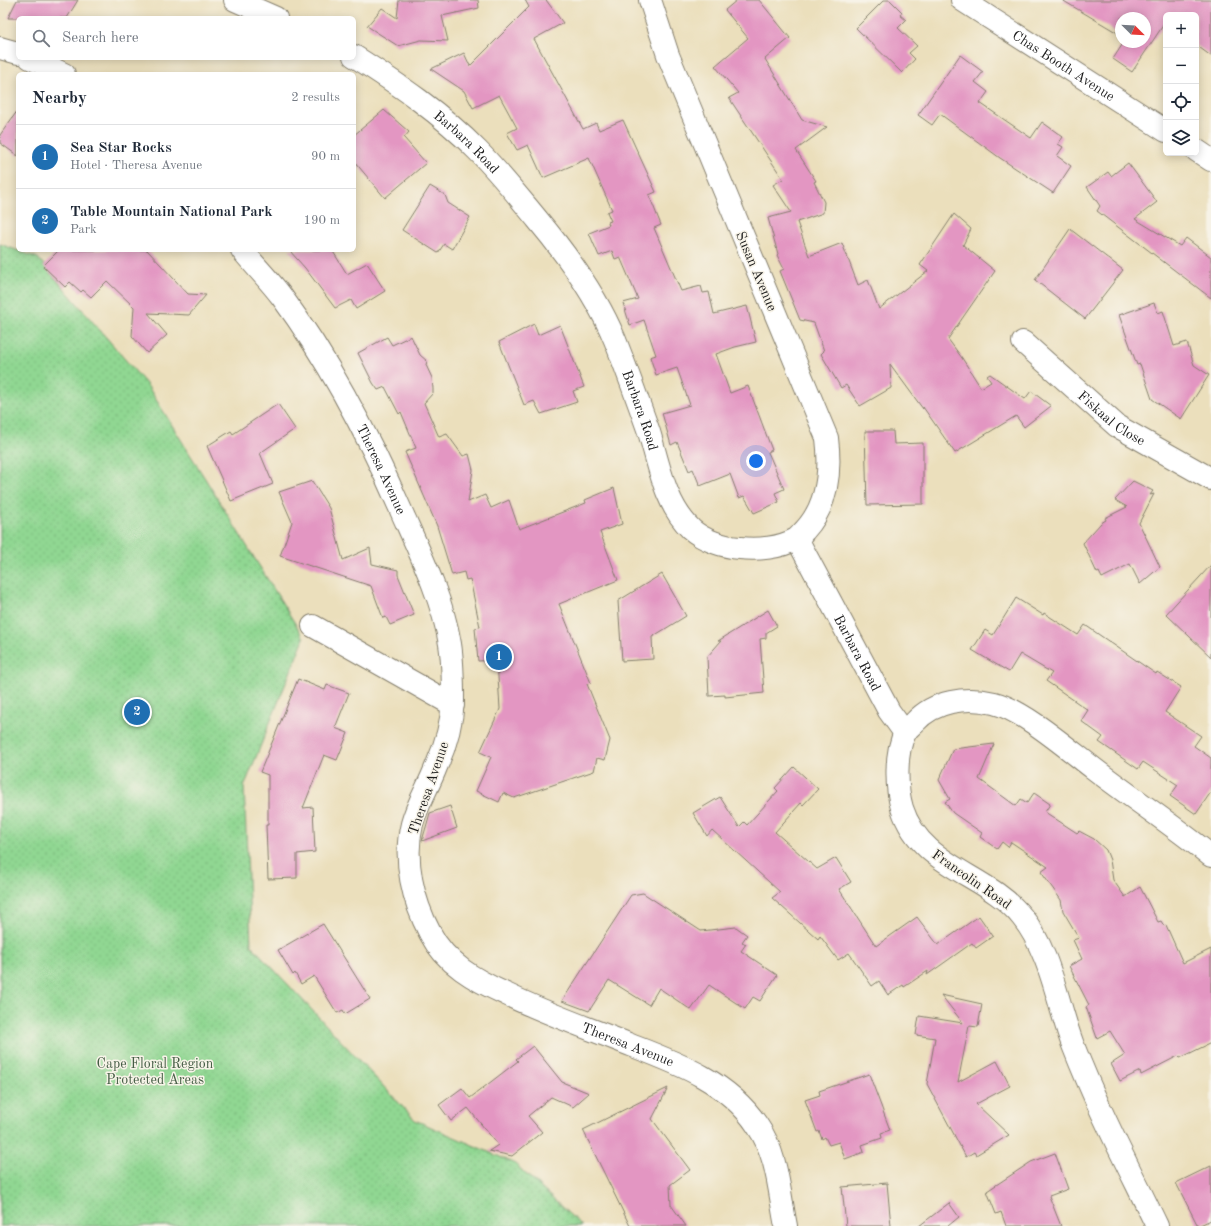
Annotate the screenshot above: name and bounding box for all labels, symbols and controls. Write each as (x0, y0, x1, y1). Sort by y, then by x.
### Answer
north arrow (1115, 12, 1151, 48)
map controls (1163, 12, 1199, 156)
button: + (1163, 12, 1199, 48)
search box (16, 16, 356, 60)
icon: search (30, 27, 52, 49)
street label: Chas Booth Avenue (1010, 28, 1117, 104)
text: Search here (62, 31, 139, 46)
button: − (1163, 48, 1199, 84)
button: locate (1163, 84, 1199, 120)
text: Nearby (32, 90, 87, 107)
text: 2 results (291, 91, 340, 104)
street label: Barbara Road (431, 108, 501, 176)
button: layers (1163, 120, 1199, 156)
text: Sea Star Rocks (70, 141, 172, 156)
text: 1 (41, 150, 49, 163)
text: 90 m (311, 150, 340, 163)
text: Hotel · Theresa Avenue (70, 159, 202, 172)
text: Table Mountain National Park (70, 205, 273, 220)
text: 2 (41, 214, 49, 227)
text: 190 m (303, 214, 340, 227)
text: Park (70, 223, 97, 236)
street label: Susan Avenue (733, 229, 779, 313)
street label: Barbara Road (619, 368, 660, 452)
street label: Fiskaal Close (1075, 389, 1147, 448)
street label: Theresa Avenue (353, 422, 408, 517)
your location (746, 451, 766, 471)
street label: Barbara Road (831, 613, 883, 694)
pin: 1 (486, 642, 512, 672)
pin: 2 (124, 697, 150, 727)
street label: Theresa Avenue (406, 740, 451, 837)
street label: Francolin Road (929, 847, 1014, 912)
street label: Theresa Avenue (580, 1021, 676, 1070)
park label: Cape Floral Region Protected Areas (97, 1057, 214, 1087)

